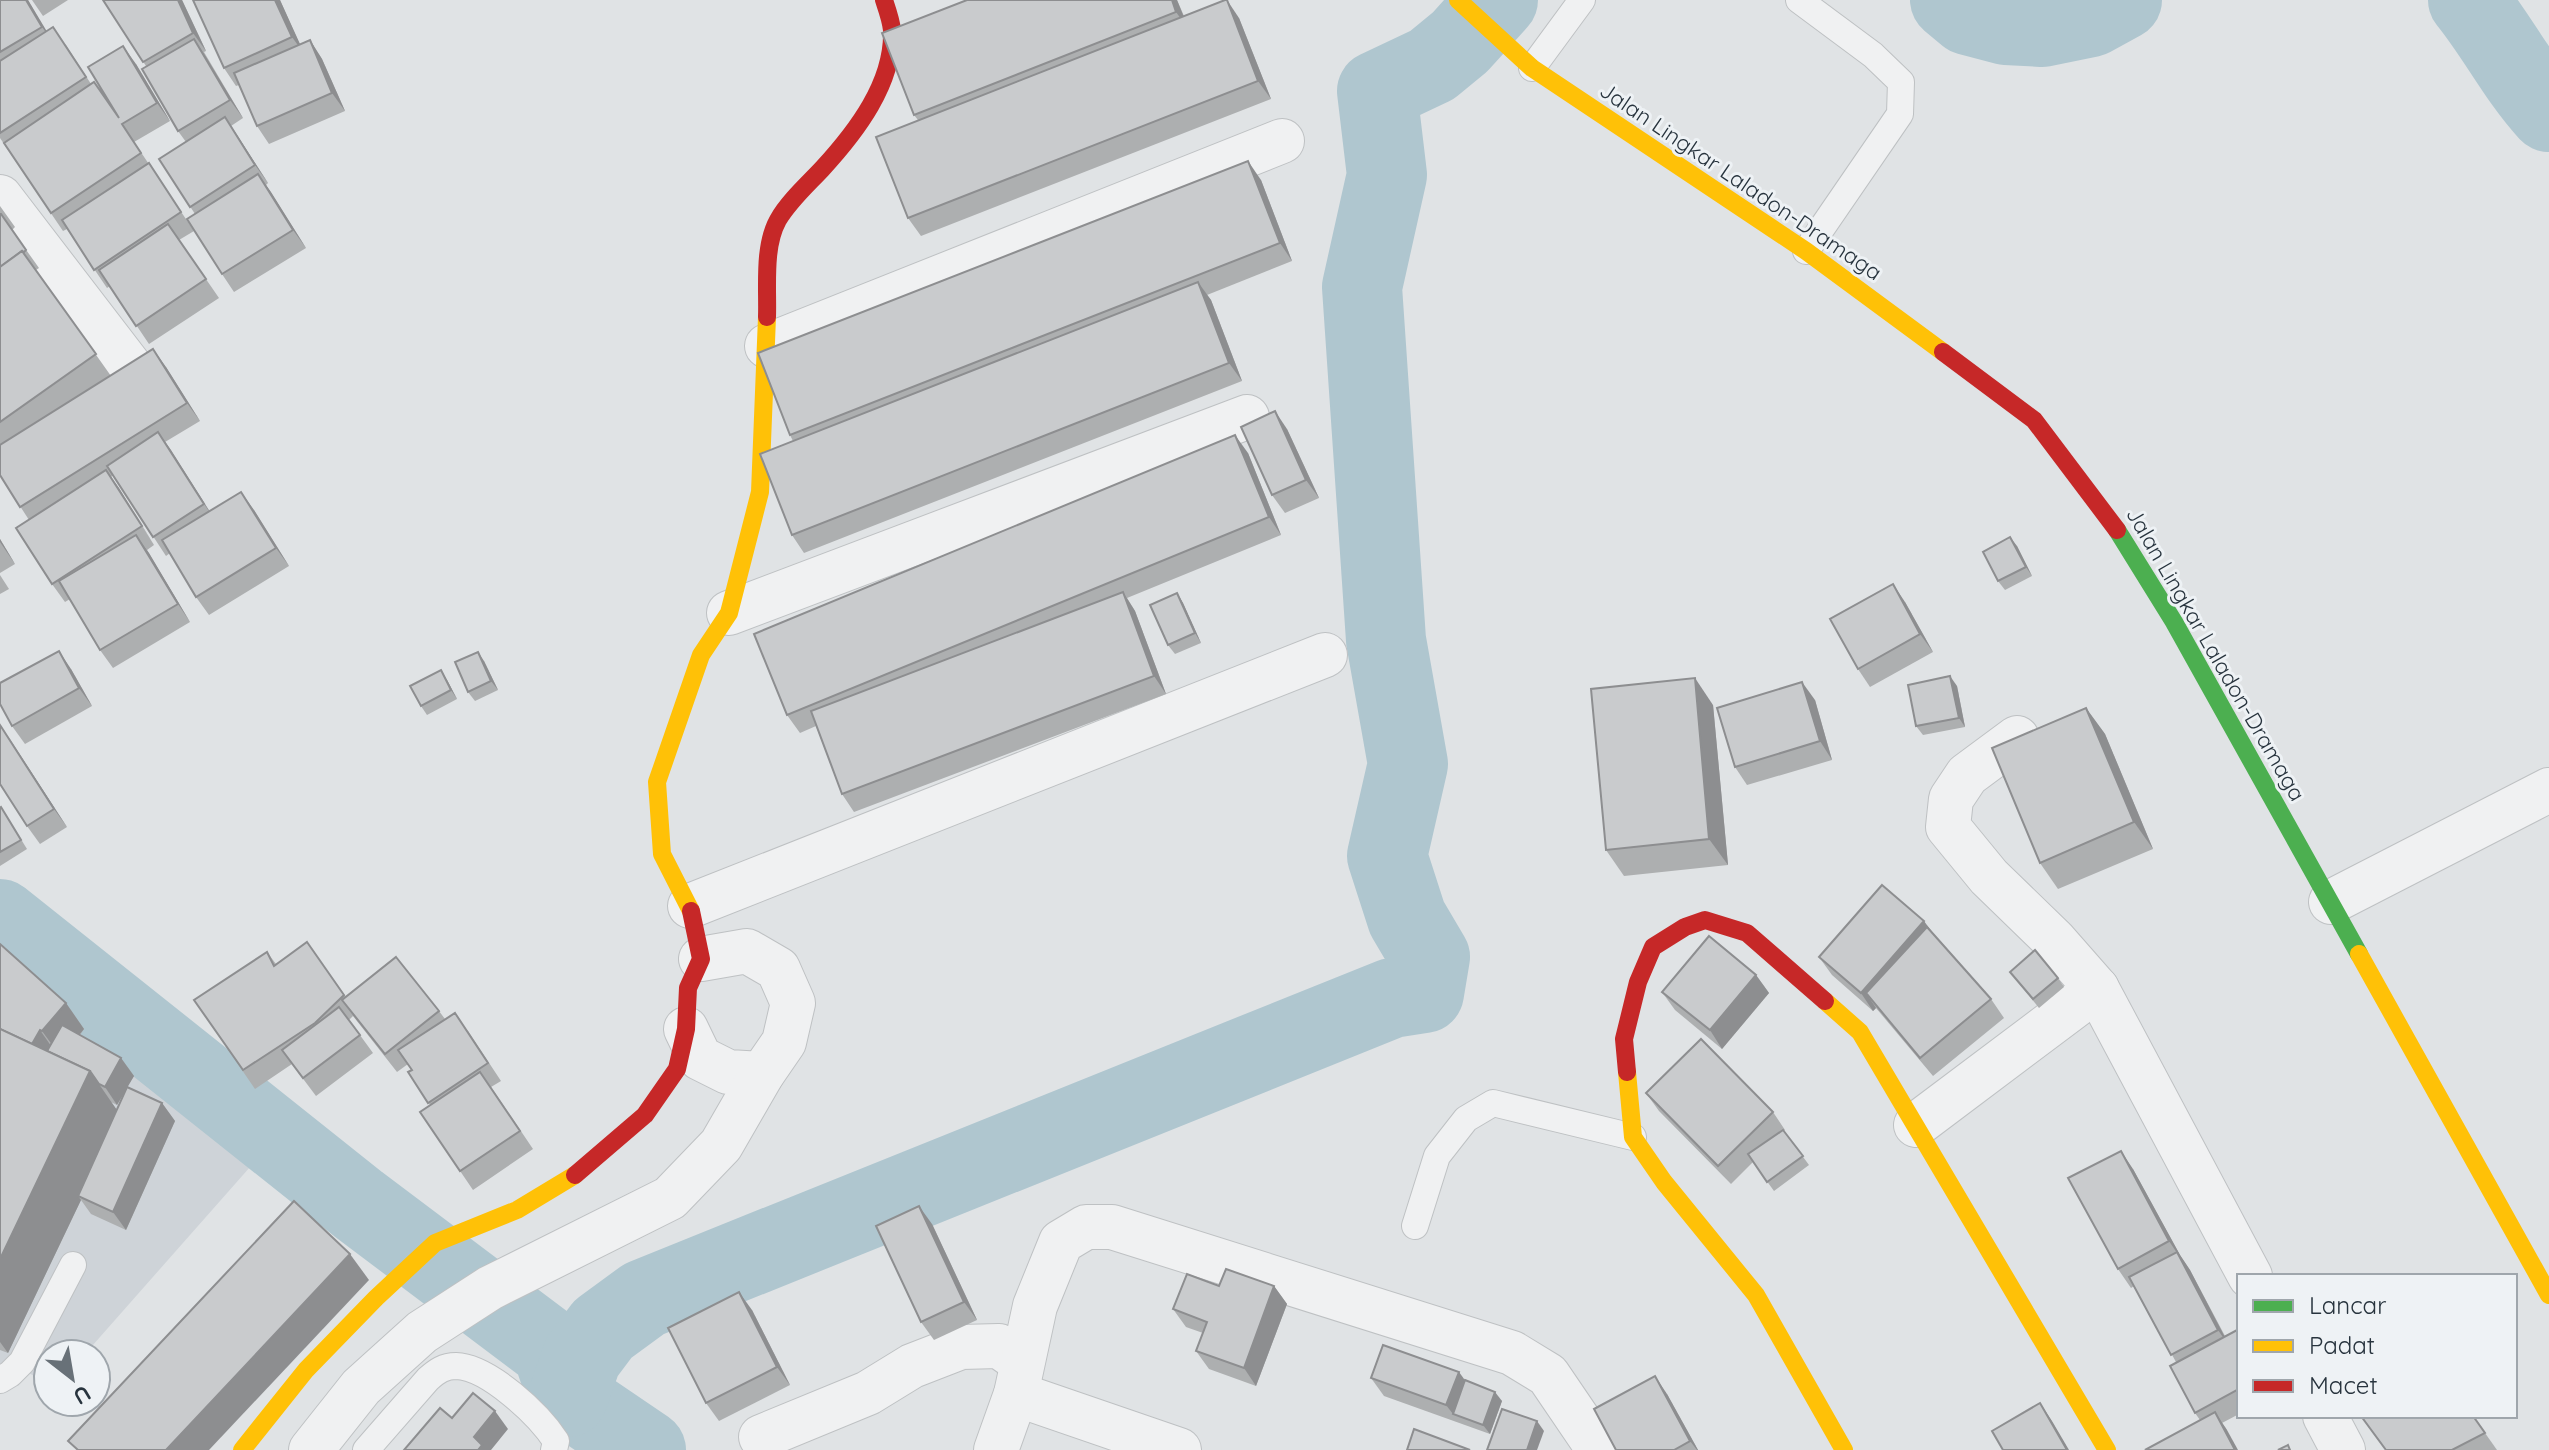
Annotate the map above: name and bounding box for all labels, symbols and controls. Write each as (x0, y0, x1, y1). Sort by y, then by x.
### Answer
street label: Jalan Lingkar Laladon-Dramaga (1595, 76, 1887, 286)
street label: Jalan Lingkar Laladon-Dramaga (2120, 502, 2312, 806)
legend (2237, 1274, 2517, 1418)
text: Lancar (2309, 1290, 2386, 1320)
text: Padat (2309, 1330, 2375, 1360)
north arrow (32, 1338, 112, 1418)
text: Macet (2309, 1370, 2378, 1400)
text: U (68, 1379, 96, 1411)

